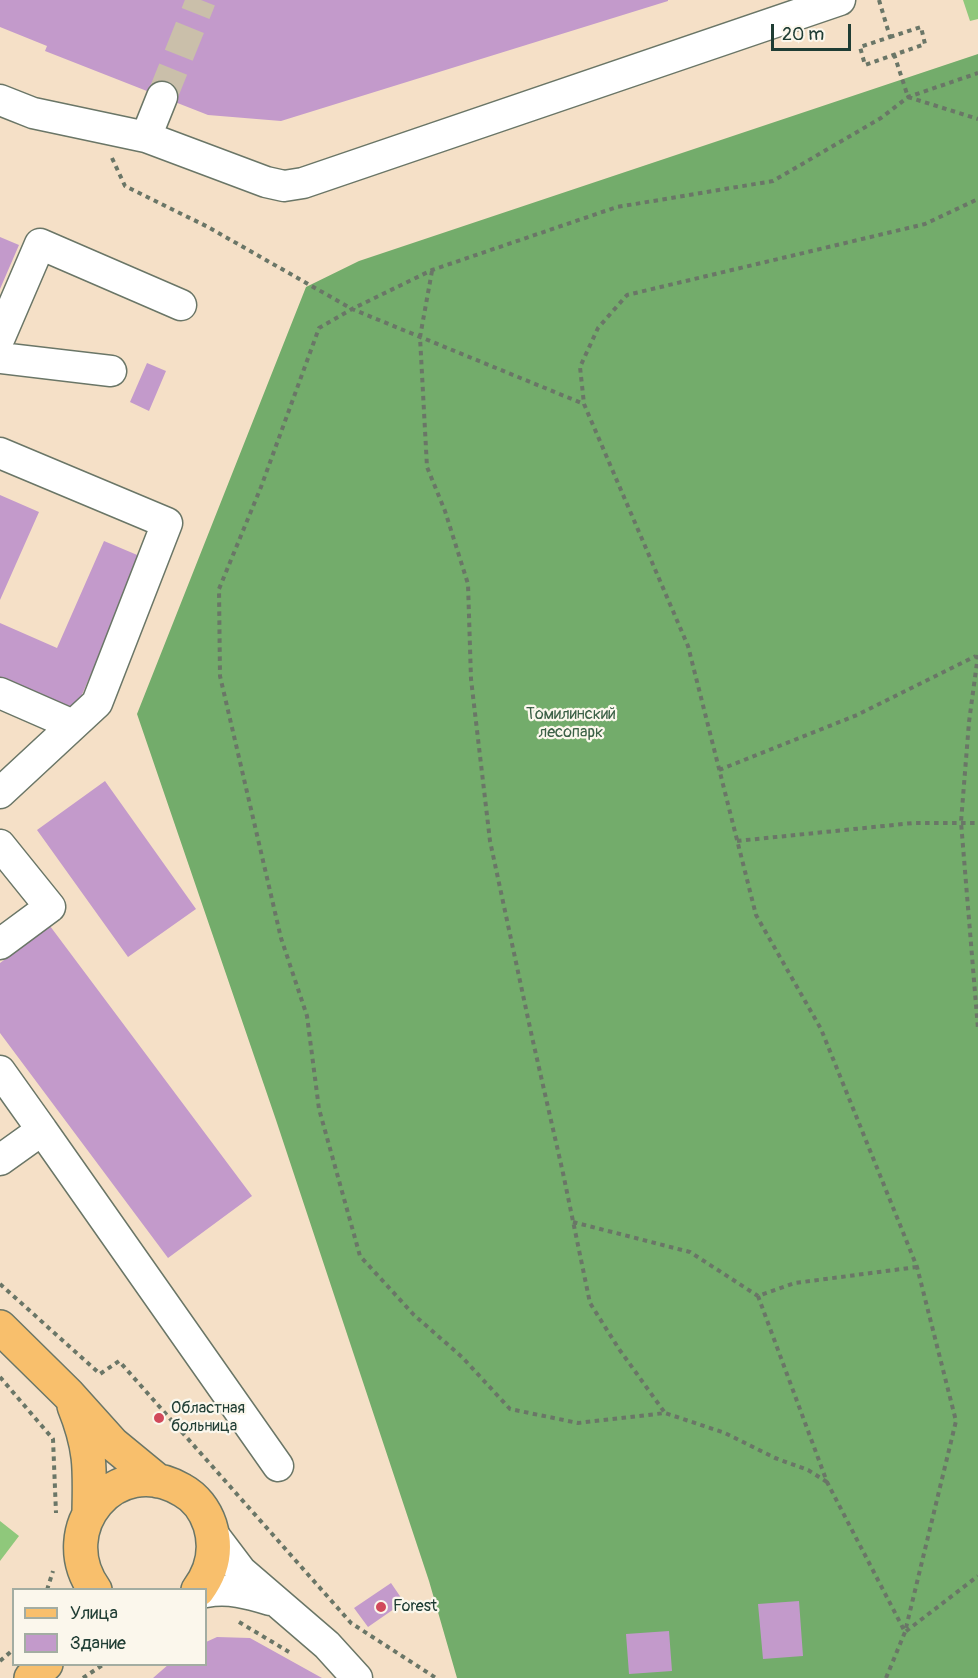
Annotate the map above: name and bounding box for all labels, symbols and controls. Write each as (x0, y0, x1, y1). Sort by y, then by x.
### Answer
scale bar (774, 12, 854, 50)
text: 20 m (782, 23, 824, 46)
park label: Томилинский лесопарк (526, 705, 616, 743)
place label: Областная больница (171, 1399, 245, 1437)
marker: Областная больница (152, 1411, 166, 1425)
legend (12, 1588, 207, 1666)
place label: Forest (393, 1597, 437, 1617)
marker: Forest (374, 1600, 388, 1614)
text: Улица (70, 1602, 118, 1625)
text: Здание (70, 1632, 126, 1655)

